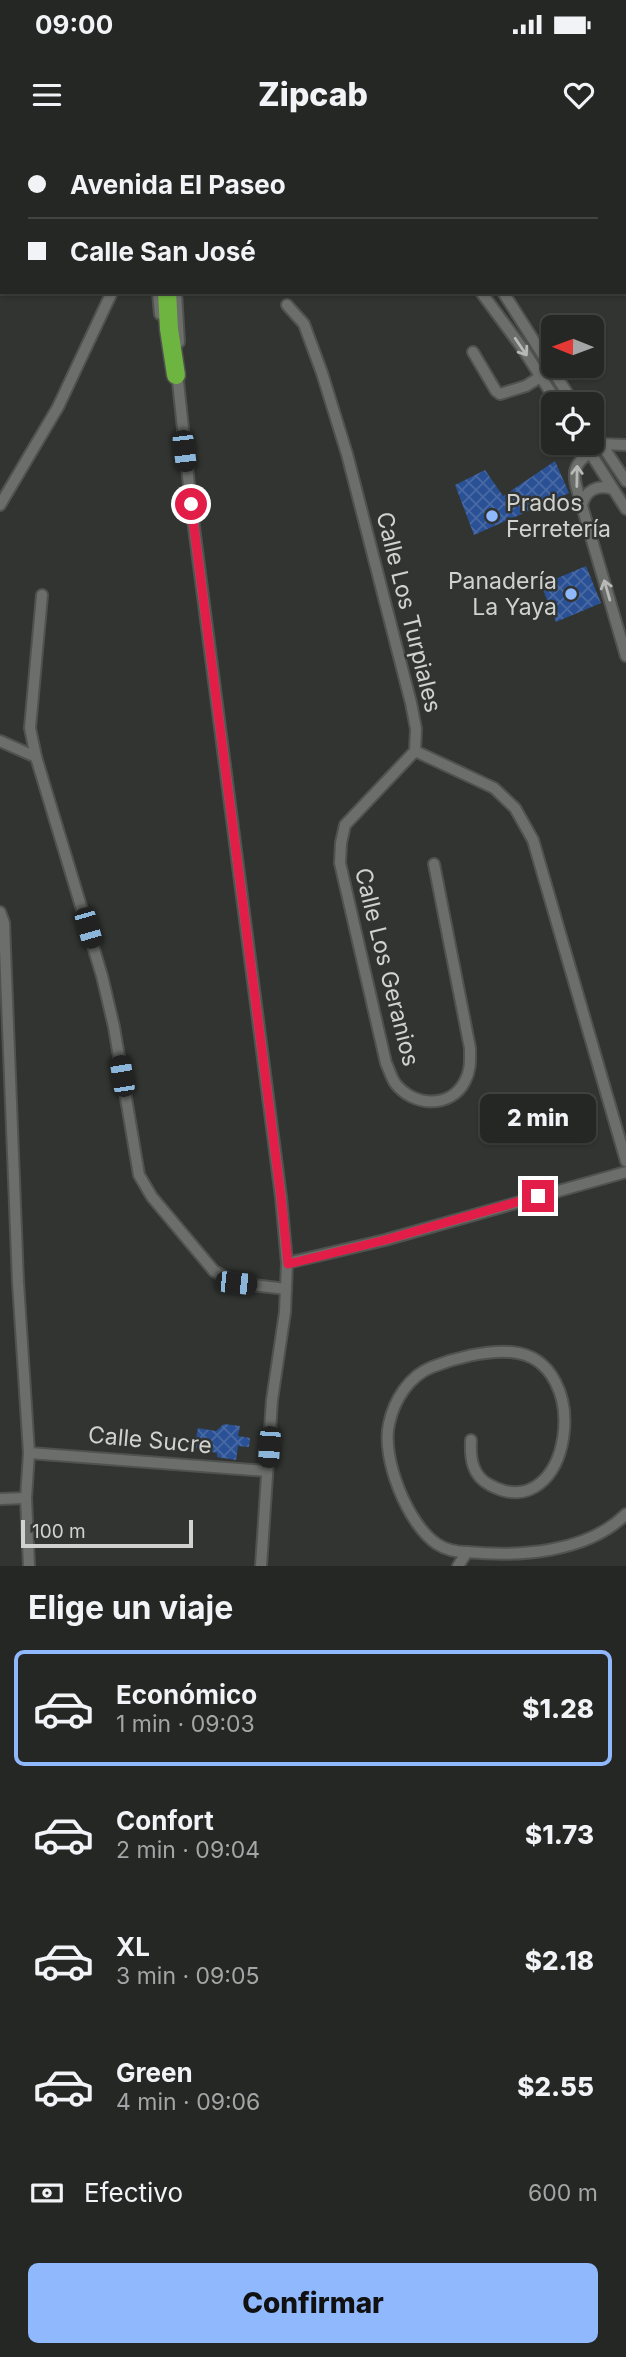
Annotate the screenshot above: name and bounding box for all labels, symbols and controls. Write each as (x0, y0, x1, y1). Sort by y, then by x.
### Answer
text: 09:00 (35, 9, 113, 40)
text: Zipcab (258, 75, 368, 114)
icon: menu (28, 76, 66, 114)
icon: heart (560, 76, 598, 114)
text: Avenida El Paseo (70, 169, 286, 200)
text: Calle San José (70, 236, 256, 267)
north arrow (541, 315, 604, 378)
map controls (541, 315, 604, 455)
one-way arrow (514, 337, 528, 356)
button: locate (541, 392, 604, 455)
car (172, 429, 197, 473)
one-way arrow (570, 465, 584, 488)
route start (175, 488, 207, 520)
place label: Prados Ferretería (506, 489, 611, 543)
marker: Prados Ferretería (484, 508, 500, 524)
street label: Calle Los Turpiales (371, 509, 447, 715)
place label: Panadería La Yaya (448, 567, 557, 621)
one-way arrow (600, 580, 613, 602)
marker: Panadería La Yaya (563, 586, 579, 602)
street label: Calle Los Geranios (349, 865, 425, 1069)
car (73, 905, 104, 951)
car (109, 1054, 136, 1098)
callout: 2 min (480, 1094, 596, 1144)
text: 2 min (507, 1104, 569, 1132)
route end (522, 1180, 554, 1212)
car (215, 1270, 258, 1296)
street label: Calle Sucre (87, 1421, 213, 1459)
car (258, 1425, 281, 1469)
scale bar (21, 1517, 192, 1549)
text: 100 m (32, 1520, 86, 1543)
text: Elige un viaje (28, 1588, 233, 1627)
icon: car (32, 1677, 95, 1740)
text: Económico (116, 1679, 257, 1710)
text: $1.28 (522, 1693, 594, 1724)
text: 1 min · 09:03 (116, 1710, 255, 1738)
icon: car (32, 1803, 95, 1866)
text: Confort (116, 1805, 214, 1836)
text: $1.73 (525, 1819, 594, 1850)
text: 2 min · 09:04 (116, 1836, 260, 1864)
icon: car (32, 1929, 95, 1992)
text: XL (116, 1931, 150, 1962)
text: $2.18 (525, 1945, 594, 1976)
text: 3 min · 09:05 (116, 1962, 259, 1990)
icon: car (32, 2055, 95, 2118)
text: Green (116, 2057, 193, 2088)
text: $2.55 (517, 2071, 594, 2102)
text: 4 min · 09:06 (116, 2088, 260, 2116)
icon: cash (28, 2174, 66, 2212)
text: Efectivo (84, 2177, 183, 2208)
text: 600 m (528, 2179, 598, 2207)
button: Confirmar (28, 2263, 598, 2343)

